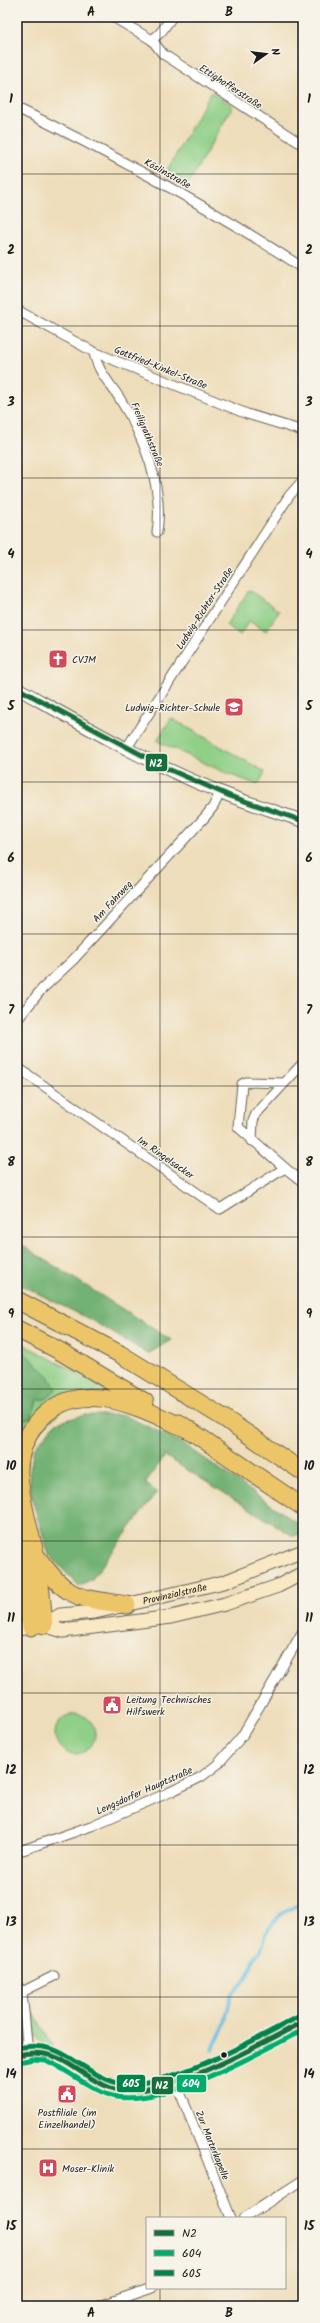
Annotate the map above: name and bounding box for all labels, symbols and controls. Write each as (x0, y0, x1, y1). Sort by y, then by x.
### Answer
text: A (87, 2, 95, 23)
text: B (225, 2, 233, 23)
north arrow (246, 34, 286, 74)
text: N (265, 46, 284, 57)
street label: Ettighofferstraße (196, 60, 266, 114)
text: 1 (9, 89, 13, 110)
text: 1 (307, 89, 311, 110)
street label: Köslinstraße (141, 154, 194, 194)
text: 2 (7, 240, 15, 261)
text: 2 (305, 240, 313, 261)
street label: Gottfried-Kinkel-Straße (112, 342, 210, 394)
text: 3 (6, 392, 15, 413)
text: 3 (304, 392, 313, 413)
street label: Freiligrathstraße (126, 400, 168, 470)
text: 4 (7, 544, 15, 565)
text: 4 (305, 544, 313, 565)
street label: Ludwig-Richter-Straße (172, 564, 238, 653)
church icon: CVJM (47, 648, 69, 670)
place label: CVJM (72, 652, 96, 668)
text: 5 (7, 696, 16, 717)
school or university icon: Ludwig-Richter-Schule (223, 696, 245, 718)
text: 5 (305, 696, 314, 717)
place label: Ludwig-Richter-Schule (125, 700, 220, 716)
line badge: N2 (145, 753, 168, 772)
text: N2 (149, 755, 163, 773)
text: 6 (7, 848, 15, 869)
text: 6 (305, 848, 313, 869)
street label: Am Fahrweg (89, 877, 137, 926)
text: 7 (8, 1000, 15, 1021)
text: 7 (306, 1000, 313, 1021)
street label: Im Ringelsacker (134, 1132, 198, 1184)
text: 8 (7, 1152, 15, 1173)
text: 8 (305, 1152, 313, 1173)
text: 9 (8, 1304, 15, 1325)
text: 9 (306, 1304, 313, 1325)
text: 10 (6, 1456, 17, 1477)
text: 10 (304, 1456, 315, 1477)
street label: Provinzialstraße (141, 1579, 209, 1610)
text: 11 (7, 1608, 15, 1629)
text: 11 (305, 1608, 313, 1629)
place label: Leitung Technisches Hilfswerk (126, 1692, 212, 1720)
public building icon: Leitung Technisches Hilfswerk (101, 1694, 123, 1716)
text: 12 (5, 1760, 17, 1781)
text: 12 (303, 1760, 315, 1781)
street label: Lengsdorfer Hauptstraße (94, 1762, 196, 1819)
text: 13 (5, 1912, 17, 1933)
text: 13 (303, 1912, 315, 1933)
unlabelled marker (219, 2050, 229, 2060)
text: 14 (5, 2064, 17, 2085)
text: 14 (303, 2064, 315, 2085)
line badge: 605 (116, 2074, 146, 2093)
line badge: 604 (176, 2074, 207, 2093)
text: 605 (122, 2075, 141, 2093)
text: 604 (182, 2075, 200, 2093)
line badge: N2 (151, 2076, 174, 2095)
text: N2 (155, 2077, 169, 2095)
public building icon: Postfiliale (im Einzelhandel) (56, 2083, 78, 2105)
place label: Postfiliale (im Einzelhandel) (37, 2105, 97, 2133)
street label: Zur Marterkapelle (191, 2108, 234, 2183)
hospital icon: Moser-Klinik (37, 2157, 59, 2179)
place label: Moser-Klinik (62, 2161, 115, 2177)
text: 15 (6, 2216, 18, 2237)
text: 15 (304, 2216, 316, 2237)
legend (146, 2217, 286, 2289)
text: N2 (182, 2224, 197, 2243)
text: 604 (182, 2244, 202, 2263)
text: 605 (182, 2264, 203, 2283)
text: A (87, 2303, 95, 2323)
text: B (225, 2303, 233, 2323)

